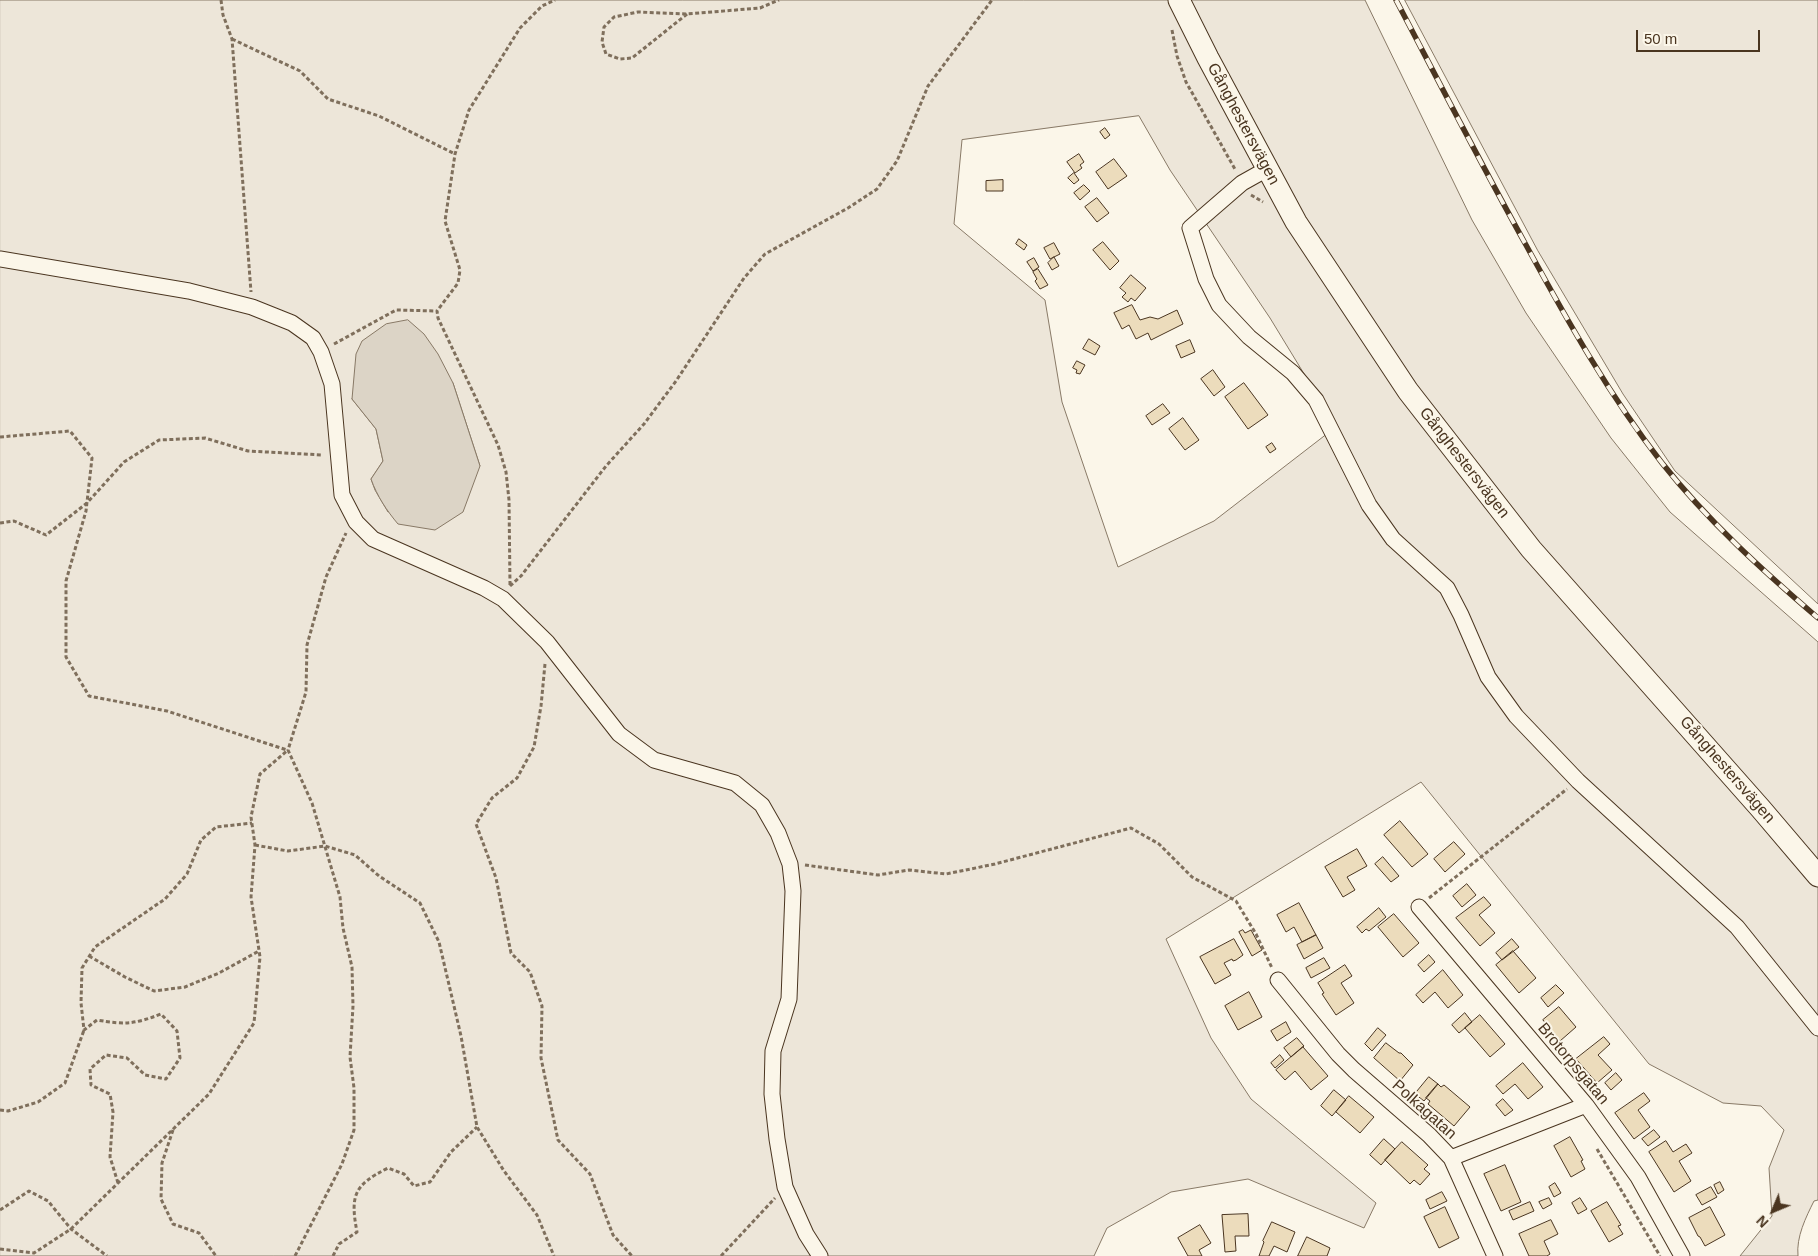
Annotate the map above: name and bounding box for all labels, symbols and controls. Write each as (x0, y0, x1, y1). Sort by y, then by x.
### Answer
scale bar (1638, 20, 1762, 52)
text: 50 m (1644, 30, 1677, 47)
street label: Gånghestersvägen (1203, 60, 1283, 188)
street label: Gånghestersvägen (1415, 404, 1513, 522)
street label: Gånghestersvägen (1675, 713, 1779, 827)
street label: Brotorpsgatan (1533, 1019, 1613, 1109)
street label: Polkagatan (1388, 1076, 1460, 1144)
north arrow (1748, 1186, 1798, 1236)
text: N (1753, 1212, 1772, 1231)

